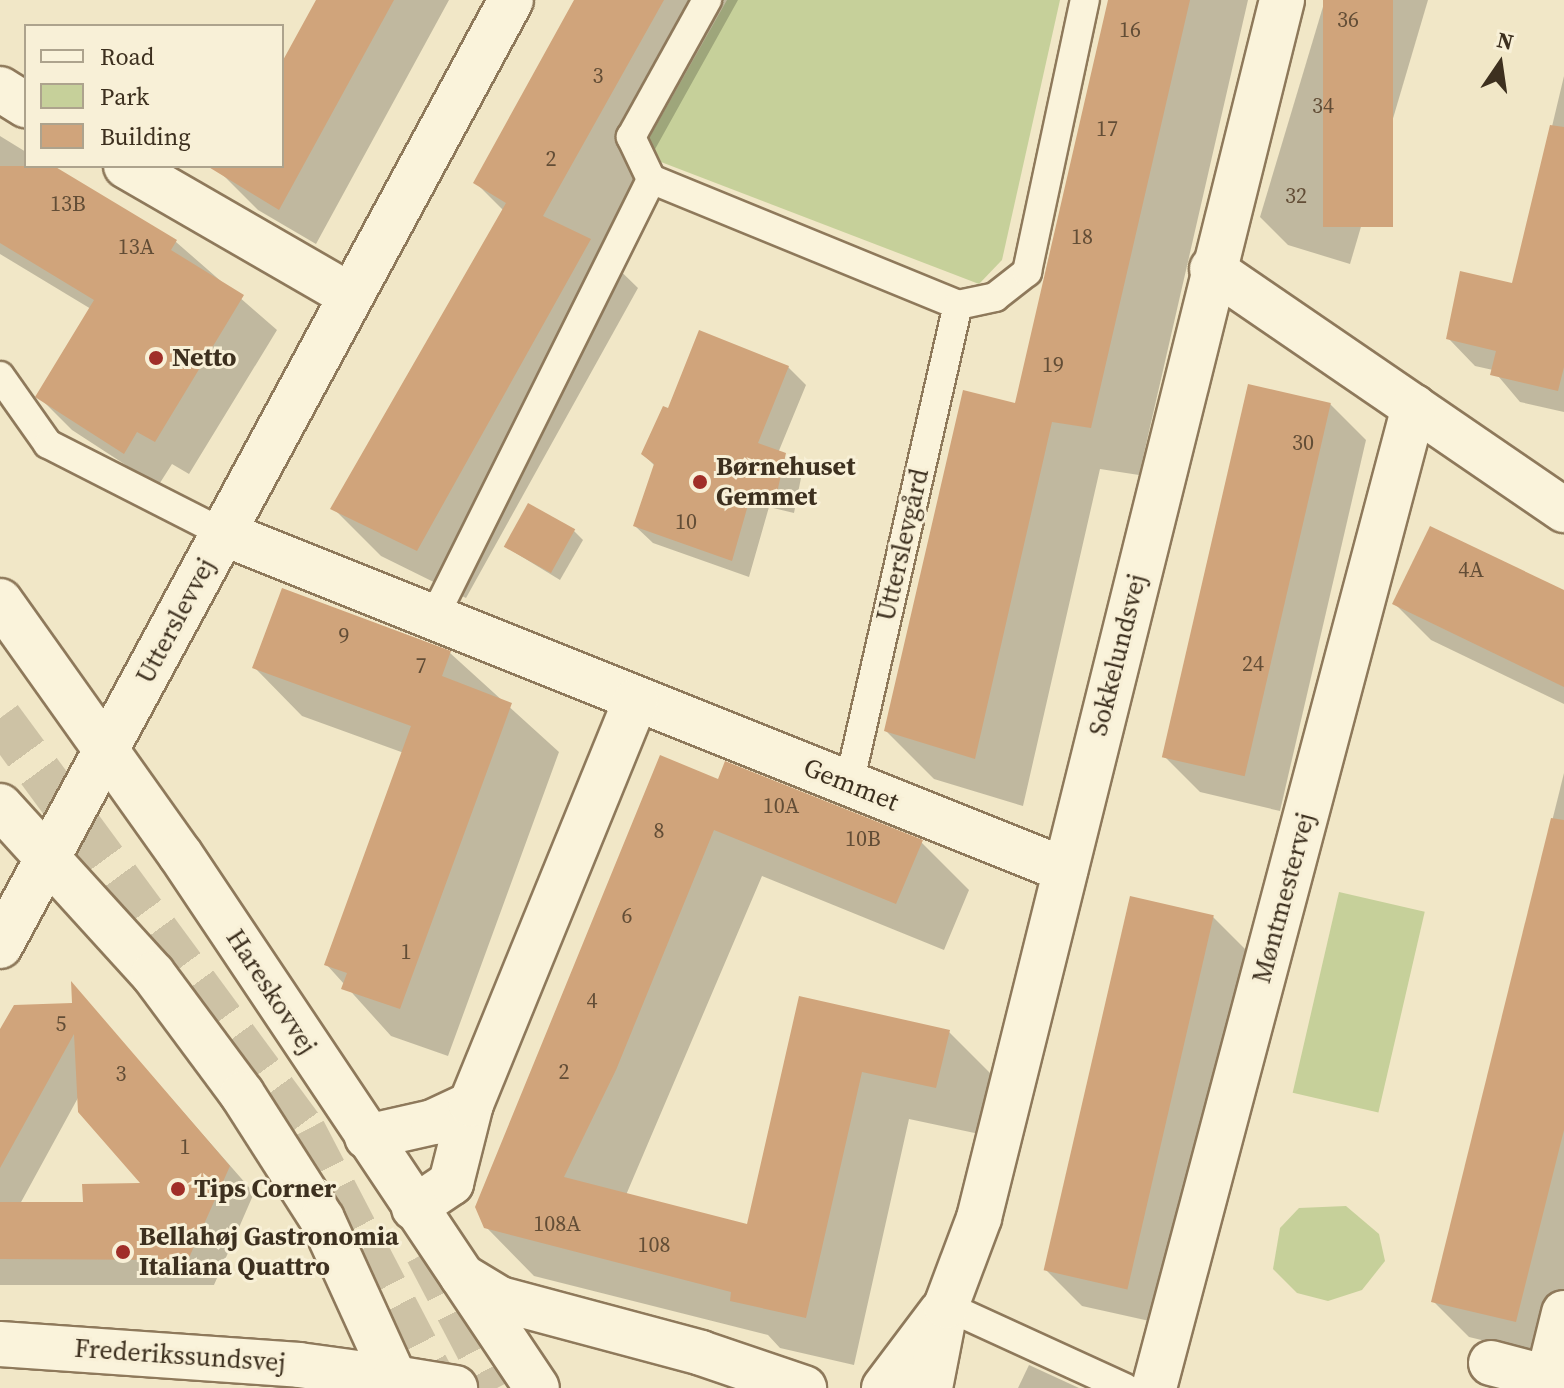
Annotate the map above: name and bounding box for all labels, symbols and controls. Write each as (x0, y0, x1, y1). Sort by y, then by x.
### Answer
house number: 36 (1337, 7, 1359, 33)
house number: 16 (1119, 17, 1141, 43)
legend (24, 24, 284, 168)
north arrow (1460, 24, 1540, 104)
text: N (1494, 24, 1517, 57)
text: Road (100, 40, 154, 73)
house number: 3 (593, 63, 603, 89)
text: Park (100, 80, 149, 113)
house number: 34 (1312, 93, 1334, 119)
house number: 17 (1096, 116, 1118, 142)
text: Building (100, 120, 191, 153)
house number: 2 (546, 146, 556, 172)
house number: 32 (1285, 183, 1307, 209)
house number: 13B (50, 191, 86, 217)
house number: 18 (1071, 224, 1093, 250)
house number: 13A (118, 234, 154, 260)
place label: Netto (172, 342, 237, 374)
marker: Netto (147, 349, 165, 367)
house number: 19 (1042, 352, 1064, 378)
house number: 30 (1292, 430, 1314, 456)
place label: Børnehuset Gemmet (716, 451, 855, 512)
street label: Utterslevgård (870, 466, 936, 624)
marker: Børnehuset Gemmet (691, 473, 709, 491)
house number: 10 (675, 509, 697, 535)
street label: Utterslevvej (130, 553, 222, 689)
house number: 4A (1458, 557, 1484, 583)
street label: Sokkelundsvej (1083, 571, 1153, 739)
house number: 9 (339, 623, 349, 649)
house number: 24 (1242, 651, 1264, 677)
house number: 7 (416, 653, 426, 679)
street label: Gemmet (799, 752, 903, 818)
house number: 10A (763, 793, 799, 819)
street label: Møntmestervej (1246, 809, 1322, 987)
house number: 8 (654, 818, 664, 844)
house number: 10B (845, 826, 881, 852)
house number: 6 (622, 903, 632, 929)
street label: Hareskovvej (219, 924, 323, 1060)
house number: 1 (401, 939, 411, 965)
house number: 4 (587, 988, 597, 1014)
house number: 5 (56, 1011, 66, 1037)
house number: 2 (559, 1059, 569, 1085)
house number: 3 (116, 1061, 126, 1087)
house number: 1 (180, 1134, 190, 1160)
place label: Tips Corner (194, 1173, 336, 1205)
marker: Tips Corner (169, 1180, 187, 1198)
house number: 108A (533, 1211, 581, 1237)
place label: Bellahøj Gastronomia Italiana Quattro (139, 1221, 399, 1282)
house number: 108 (638, 1232, 670, 1258)
marker: Bellahøj Gastronomia Italiana Quattro (114, 1243, 132, 1261)
street label: Frederikssundsvej (73, 1333, 287, 1379)

